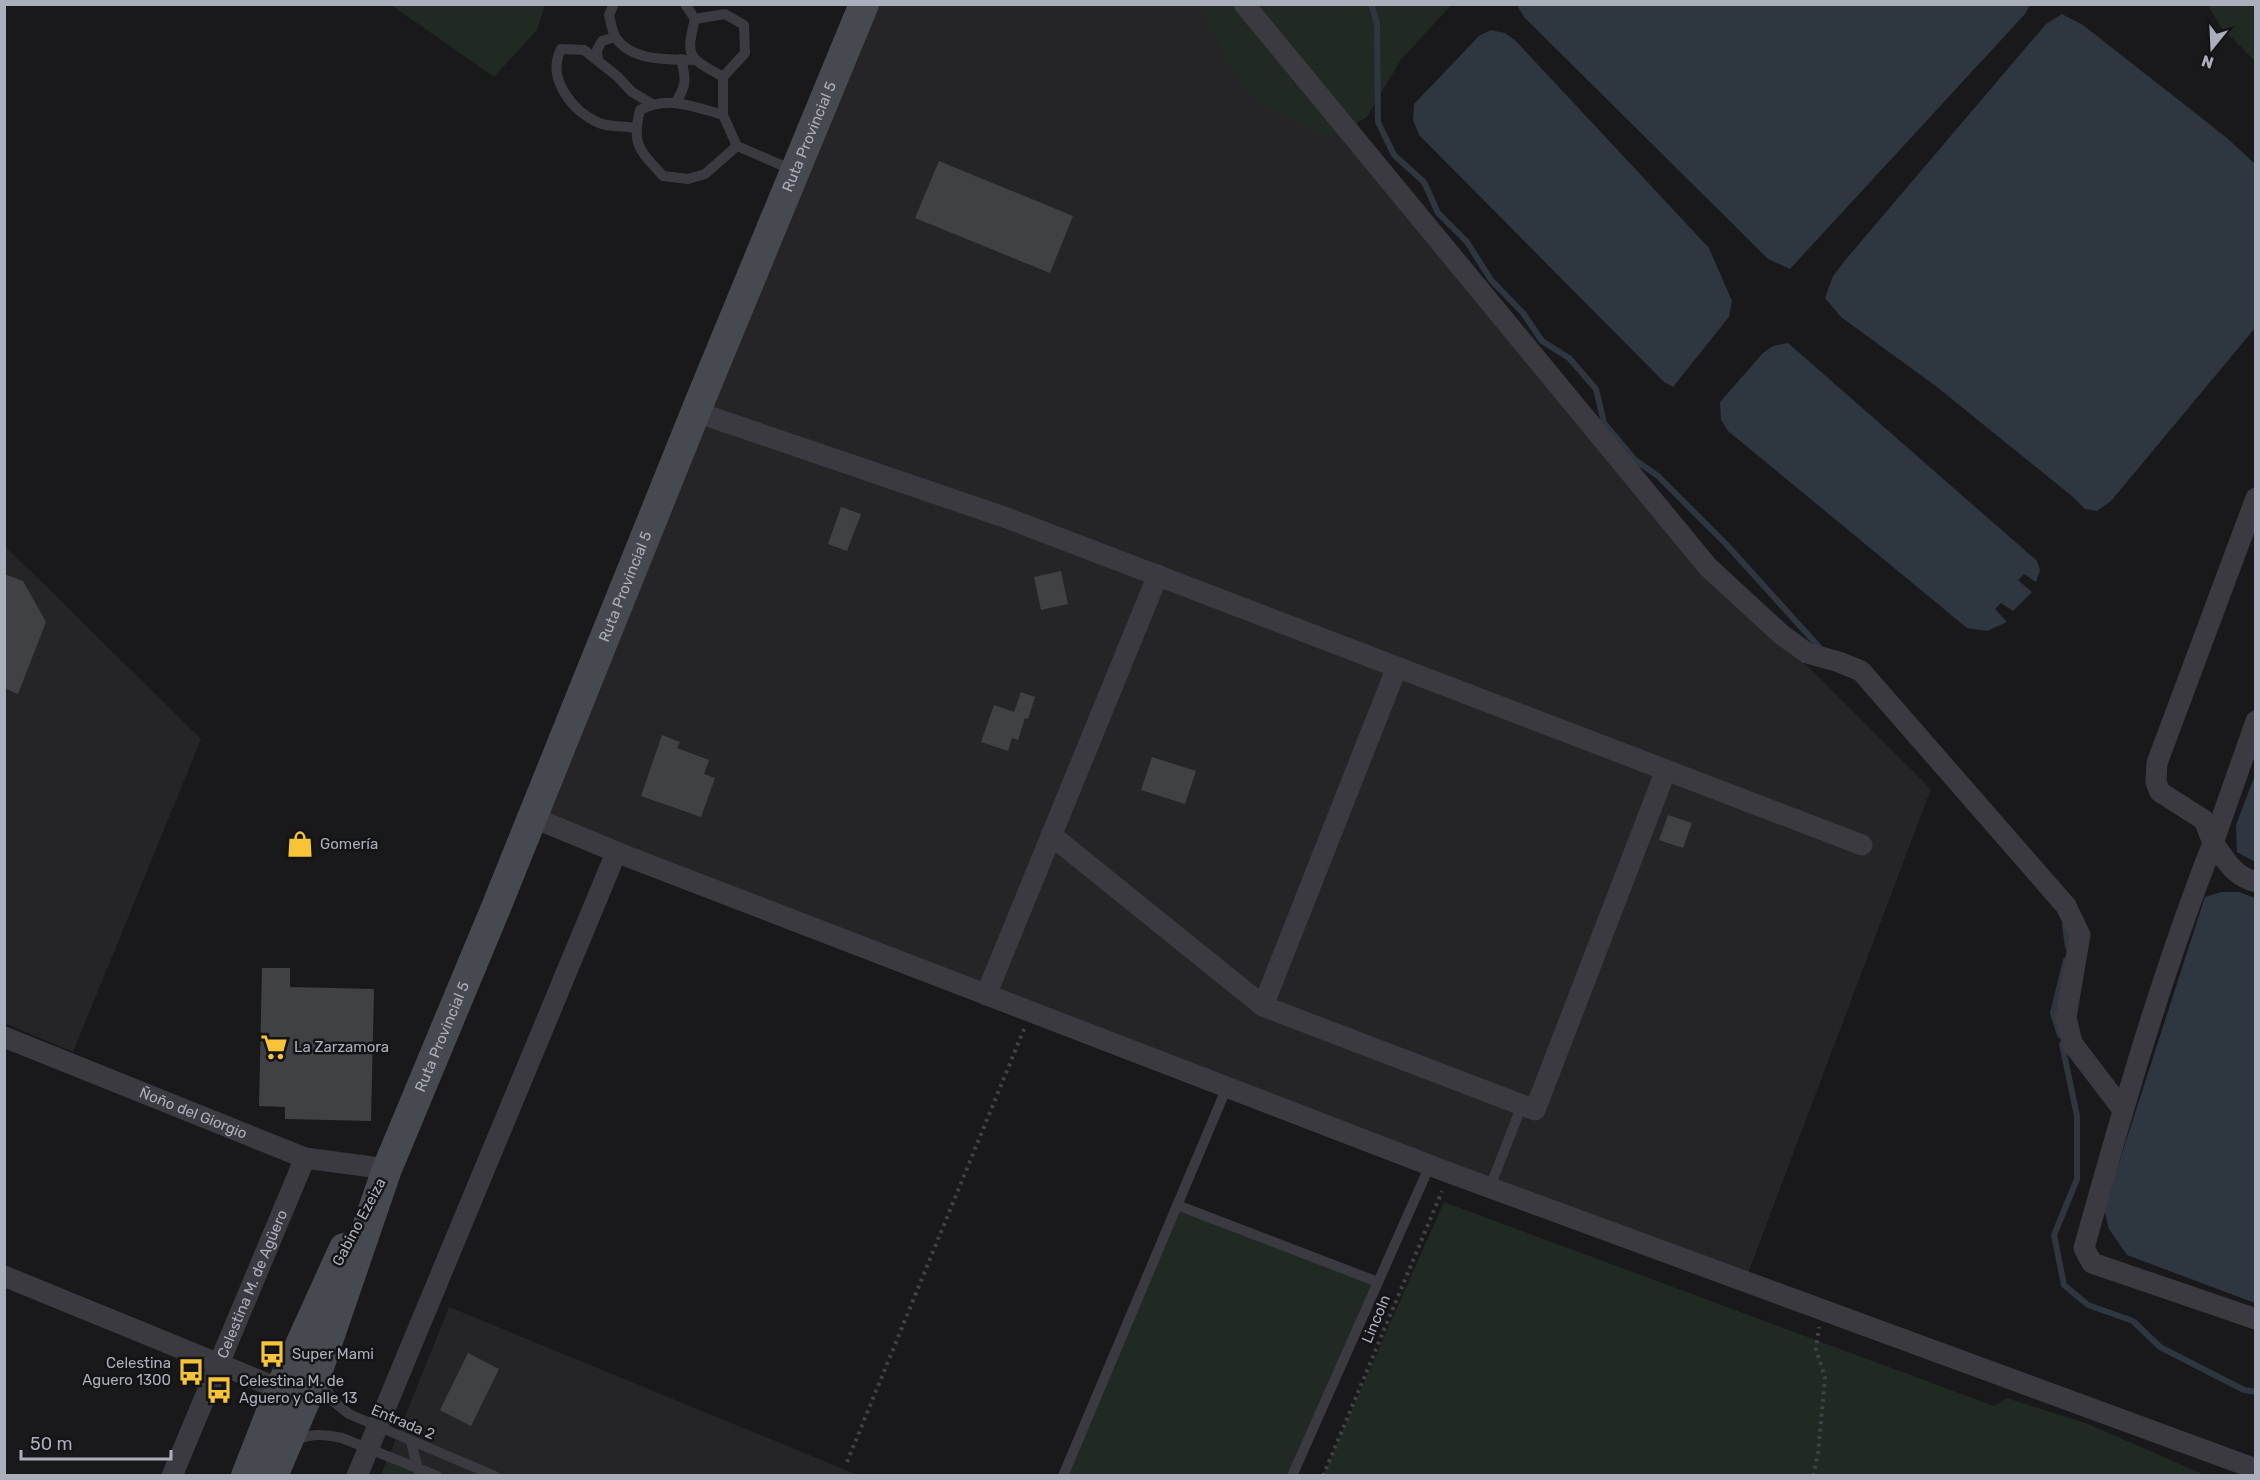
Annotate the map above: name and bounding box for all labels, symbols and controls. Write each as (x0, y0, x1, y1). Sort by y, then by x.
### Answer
north arrow (2182, 18, 2242, 78)
text: N (2199, 51, 2216, 73)
street label: Ruta Provincial 5 (778, 79, 840, 195)
street label: Ruta Provincial 5 (595, 528, 656, 645)
shop icon: Gomería (285, 829, 315, 859)
place label: Gomería (320, 835, 378, 853)
street label: Ruta Provincial 5 (411, 979, 473, 1095)
supermarket icon: La Zarzamora (259, 1032, 289, 1062)
place label: La Zarzamora (294, 1038, 389, 1056)
street label: Ñoño del Giorgio (137, 1083, 250, 1143)
street label: Gabino Ezeiza (328, 1175, 390, 1269)
street label: Celestina M. de Agüero (213, 1207, 291, 1361)
street label: Lincoln (1358, 1292, 1394, 1346)
bus stop icon: Super Mami (257, 1339, 287, 1369)
place label: Super Mami (292, 1345, 374, 1363)
place label: Celestina Aguero 1300 (82, 1354, 171, 1389)
bus stop icon: Celestina Aguero 1300 (176, 1357, 206, 1387)
place label: Celestina M. de Aguero y Calle 13 (239, 1372, 357, 1407)
bus stop icon: Celestina M. de Aguero y Calle 13 (204, 1375, 234, 1405)
street label: Entrada 2 (368, 1401, 438, 1444)
scale bar (21, 1423, 171, 1461)
text: 50 m (30, 1433, 73, 1455)

